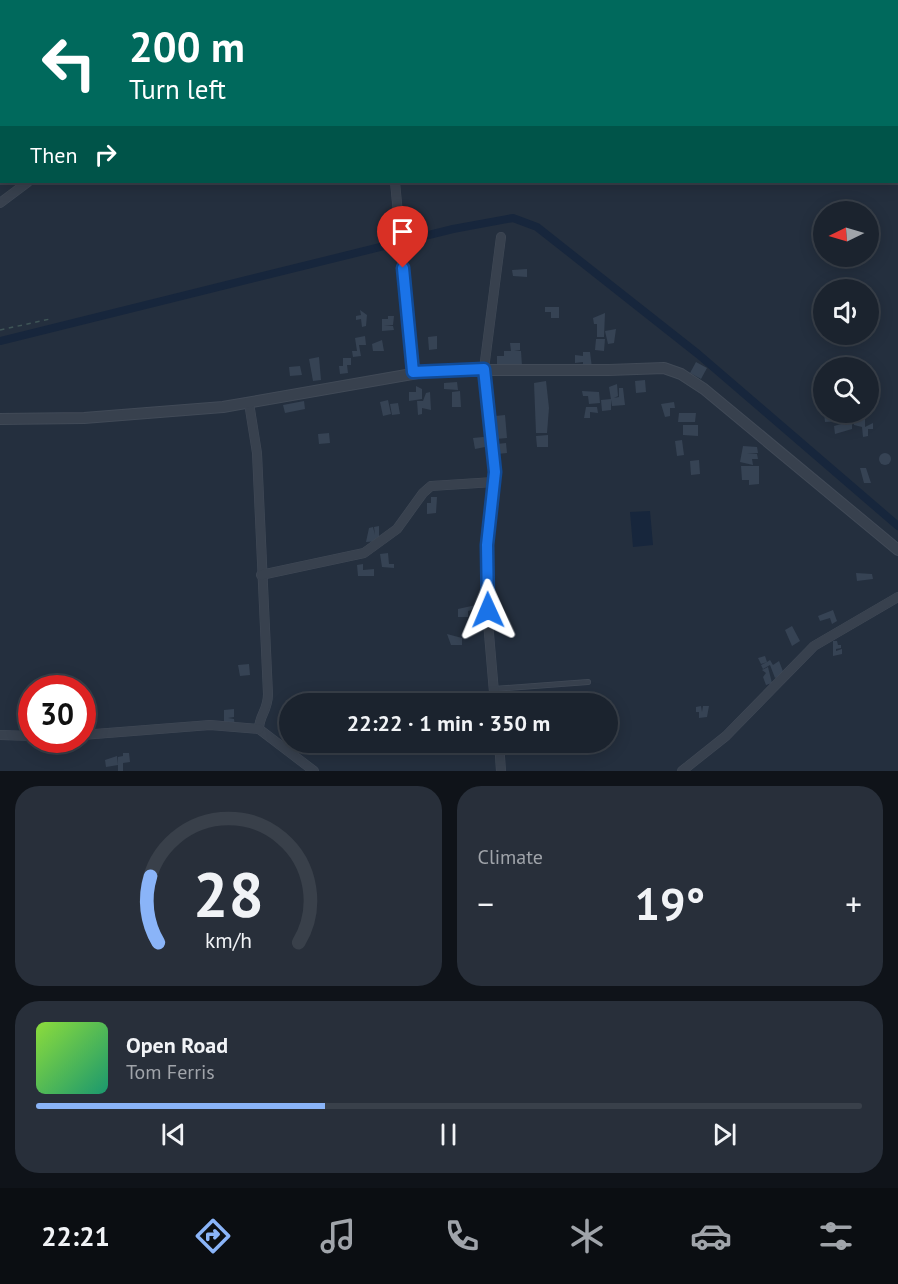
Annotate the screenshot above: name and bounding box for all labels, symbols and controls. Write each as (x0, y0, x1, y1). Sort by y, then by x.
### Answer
text: 200 m (129, 19, 245, 74)
icon: left (30, 24, 108, 102)
text: Turn left (129, 72, 226, 106)
icon: right (89, 138, 122, 171)
text: Then (30, 141, 77, 169)
north arrow (813, 201, 879, 267)
map controls (813, 201, 879, 423)
pin (377, 206, 428, 268)
icon: arrive (386, 215, 419, 248)
button: sound (813, 279, 879, 345)
button: search (813, 357, 879, 423)
position arrow (456, 578, 520, 642)
speed limit sign: 30 (18, 675, 96, 753)
text: 22:22 · 1 min · 350 m (347, 709, 550, 737)
text: Climate (478, 844, 543, 870)
text: 28 (193, 853, 264, 934)
text: 19° (634, 874, 705, 932)
text: − (478, 882, 494, 925)
text: + (845, 882, 862, 925)
text: km/h (205, 926, 252, 954)
text: Open Road (126, 1031, 228, 1059)
text: Tom Ferris (126, 1059, 215, 1085)
icon: previous (157, 1118, 190, 1151)
icon: pause (432, 1118, 465, 1151)
icon: next (708, 1118, 741, 1151)
icon: directions (192, 1215, 234, 1257)
icon: music (317, 1215, 359, 1257)
icon: phone (441, 1215, 483, 1257)
icon: climate (566, 1215, 608, 1257)
icon: car (690, 1215, 732, 1257)
icon: filters (815, 1215, 857, 1257)
text: 22:21 (41, 1219, 110, 1253)

